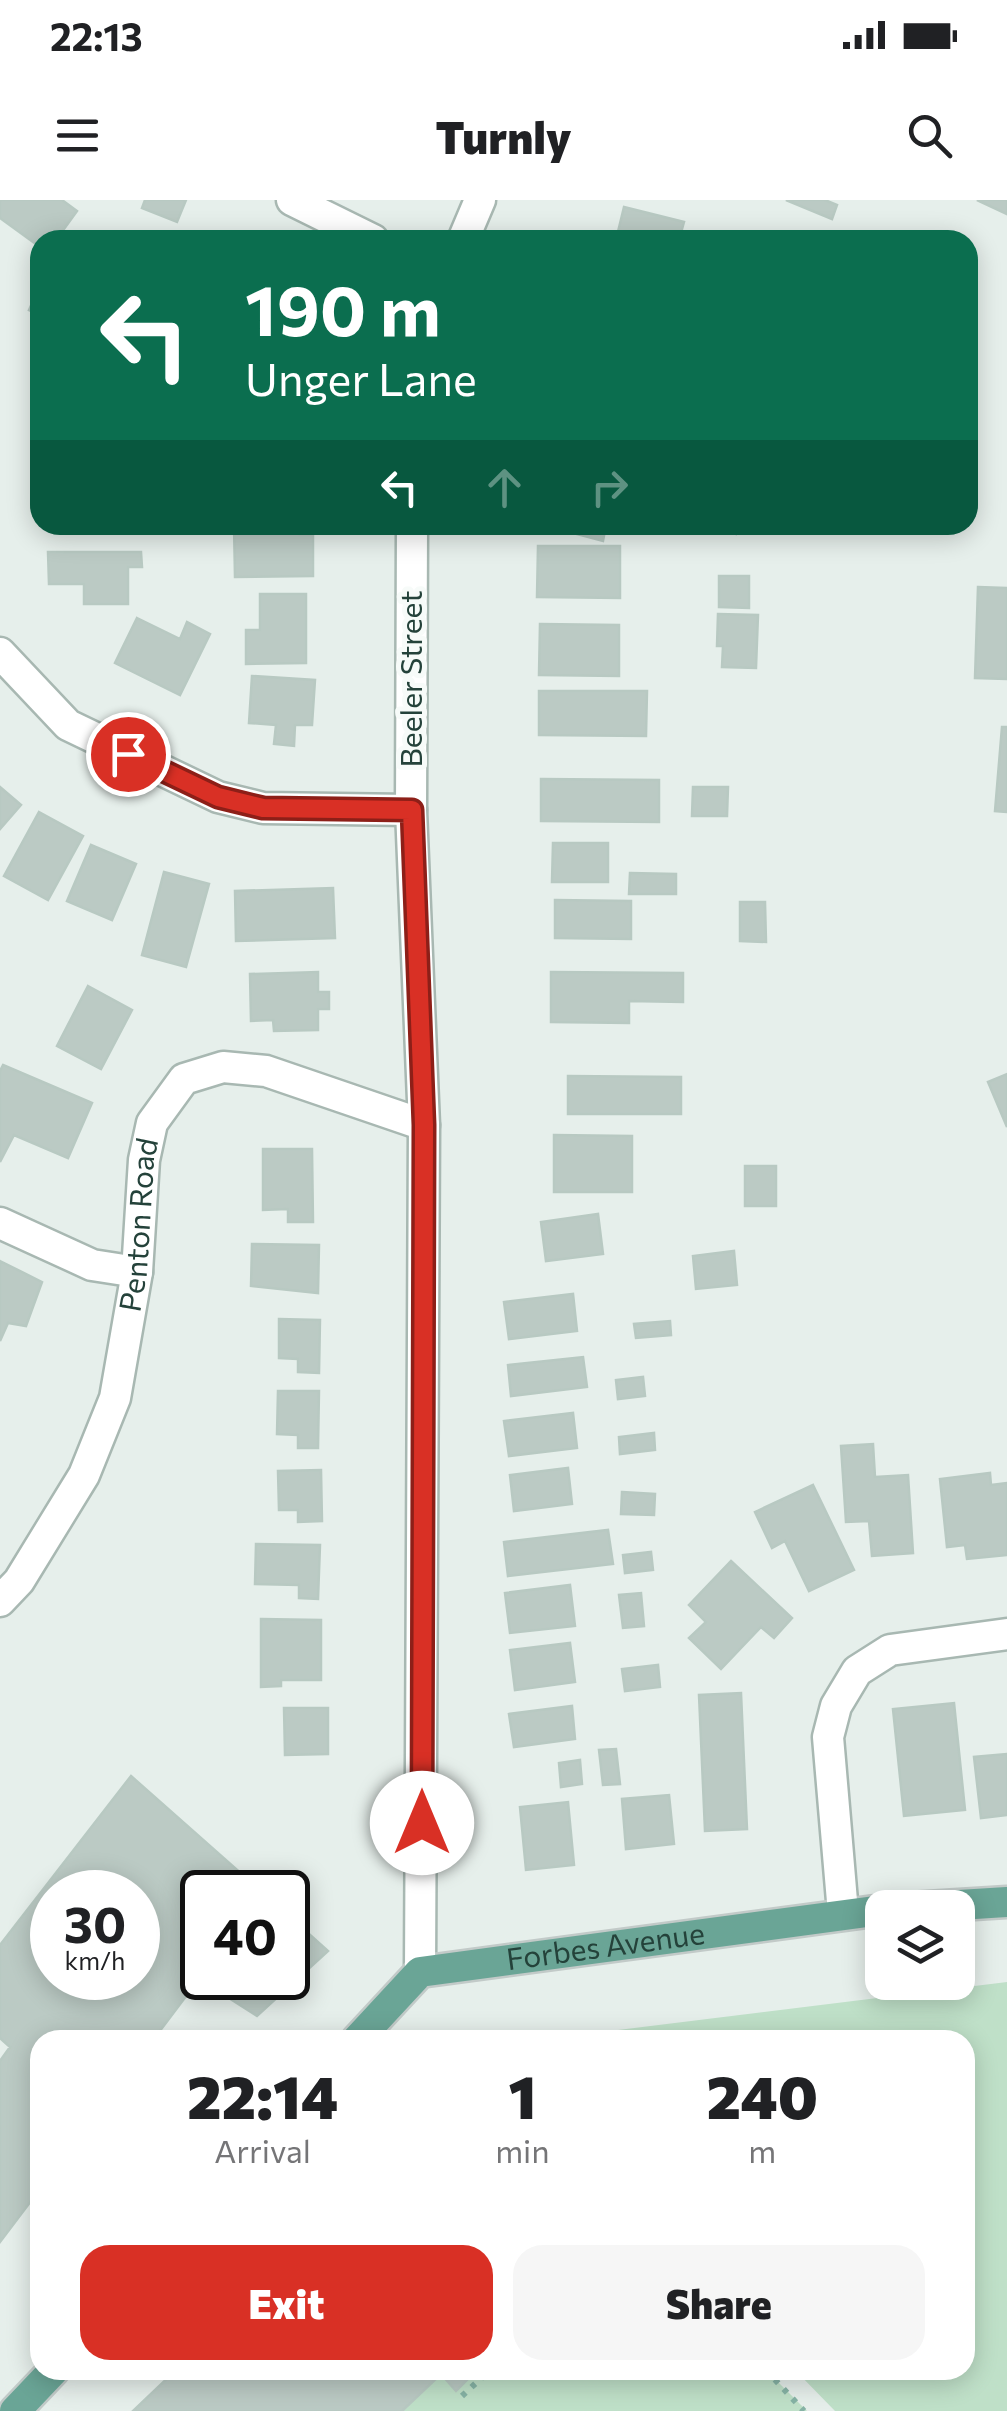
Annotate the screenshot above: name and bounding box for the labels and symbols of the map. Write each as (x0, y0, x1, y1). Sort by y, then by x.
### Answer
street label: Beeler Street (391, 591, 428, 768)
pin (86, 712, 171, 797)
street label: Penton Road (109, 1134, 164, 1314)
position arrow (370, 1771, 474, 1875)
speed limit sign: 40 (180, 1870, 310, 2000)
street label: Forbes Avenue (504, 1913, 707, 1976)

